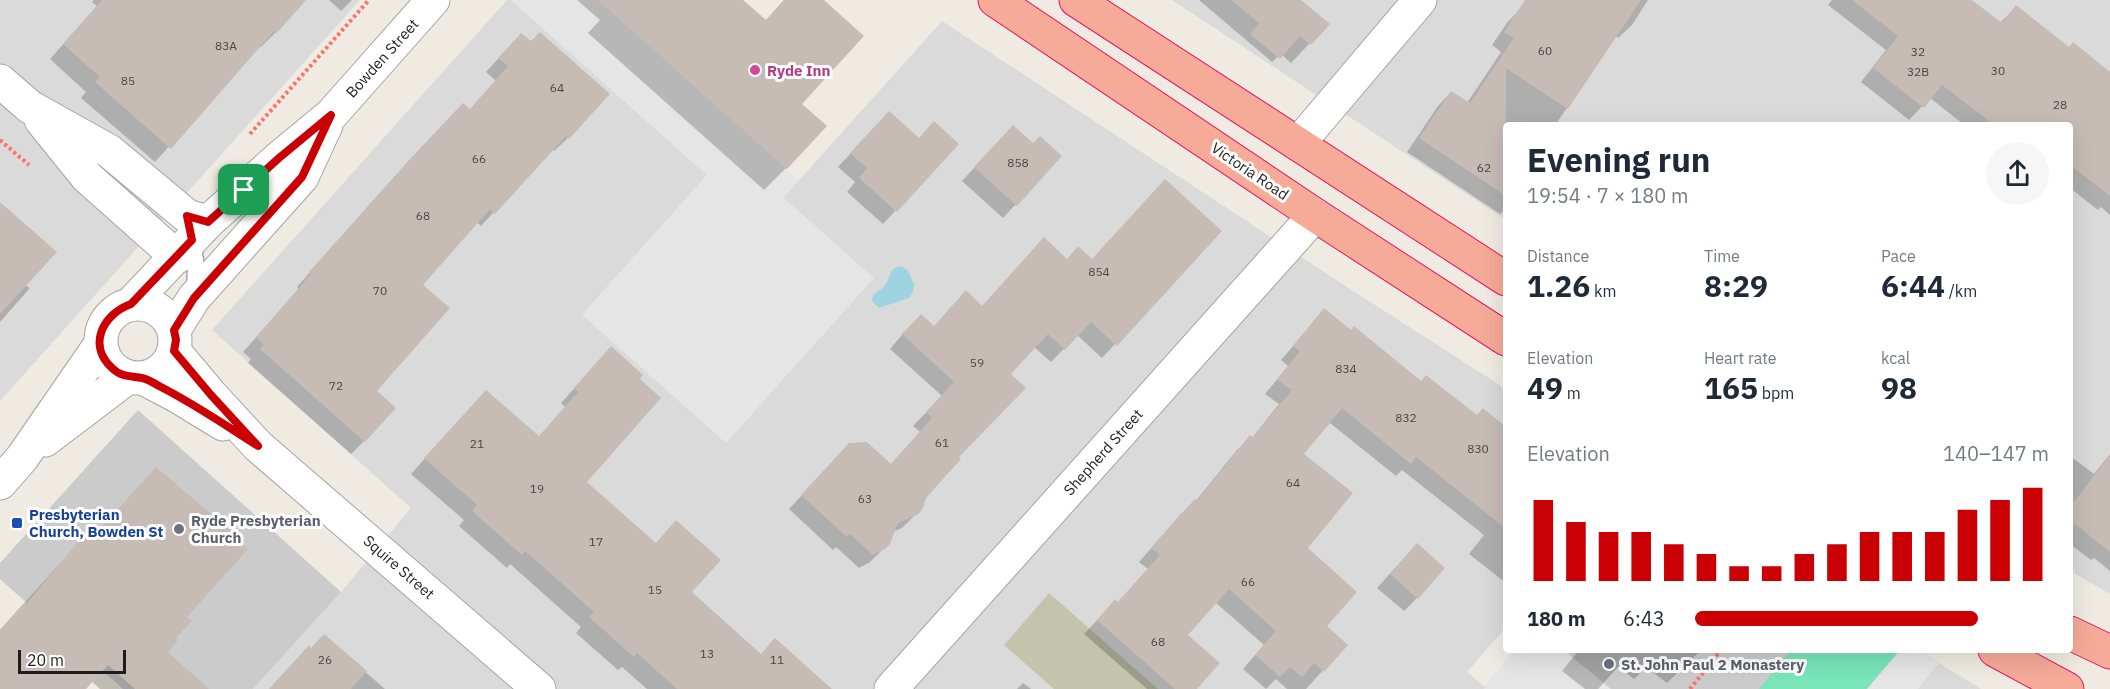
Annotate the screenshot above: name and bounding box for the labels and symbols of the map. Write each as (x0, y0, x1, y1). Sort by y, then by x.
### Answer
street label: Bowden Street (342, 15, 422, 101)
house number: 83A (215, 38, 237, 53)
house number: 60 (1538, 43, 1552, 58)
house number: 32 (1911, 44, 1925, 59)
place label: Ryde Inn (767, 61, 830, 80)
marker: Ryde Inn (748, 63, 762, 77)
house number: 30 (1991, 63, 2005, 78)
house number: 32B (1907, 64, 1929, 79)
house number: 85 (121, 73, 135, 88)
house number: 64 (550, 80, 564, 95)
house number: 28 (2053, 97, 2067, 112)
street label: Victoria Road (1208, 138, 1292, 204)
house number: 66 (472, 151, 486, 166)
house number: 858 (1007, 155, 1029, 170)
house number: 62 (1477, 160, 1491, 175)
pin (218, 164, 269, 215)
house number: 68 (416, 208, 430, 223)
house number: 854 (1088, 264, 1110, 279)
house number: 70 (373, 283, 387, 298)
house number: 59 (970, 355, 984, 370)
house number: 834 (1335, 361, 1357, 376)
house number: 72 (329, 378, 343, 393)
street label: Shepherd Street (1059, 405, 1147, 499)
house number: 832 (1395, 410, 1417, 425)
house number: 61 (935, 435, 949, 450)
house number: 21 (470, 436, 484, 451)
house number: 830 (1467, 441, 1489, 456)
house number: 64 (1286, 475, 1300, 490)
house number: 19 (530, 481, 544, 496)
house number: 63 (858, 491, 872, 506)
place label: Presbyterian Church, Bowden St (29, 505, 164, 541)
place label: Ryde Presbyterian Church (191, 511, 321, 547)
marker: Presbyterian Church, Bowden St (10, 516, 24, 530)
marker: Ryde Presbyterian Church (172, 522, 186, 536)
street label: Squire Street (360, 531, 438, 603)
house number: 17 (589, 534, 603, 549)
house number: 66 (1241, 574, 1255, 589)
house number: 15 (648, 582, 662, 597)
house number: 68 (1151, 634, 1165, 649)
house number: 13 (700, 646, 714, 661)
scale bar (18, 647, 126, 674)
house number: 26 (318, 652, 332, 667)
house number: 11 (770, 652, 784, 667)
place label: St. John Paul 2 Monastery (1621, 655, 1804, 674)
marker: St. John Paul 2 Monastery (1602, 657, 1616, 671)

